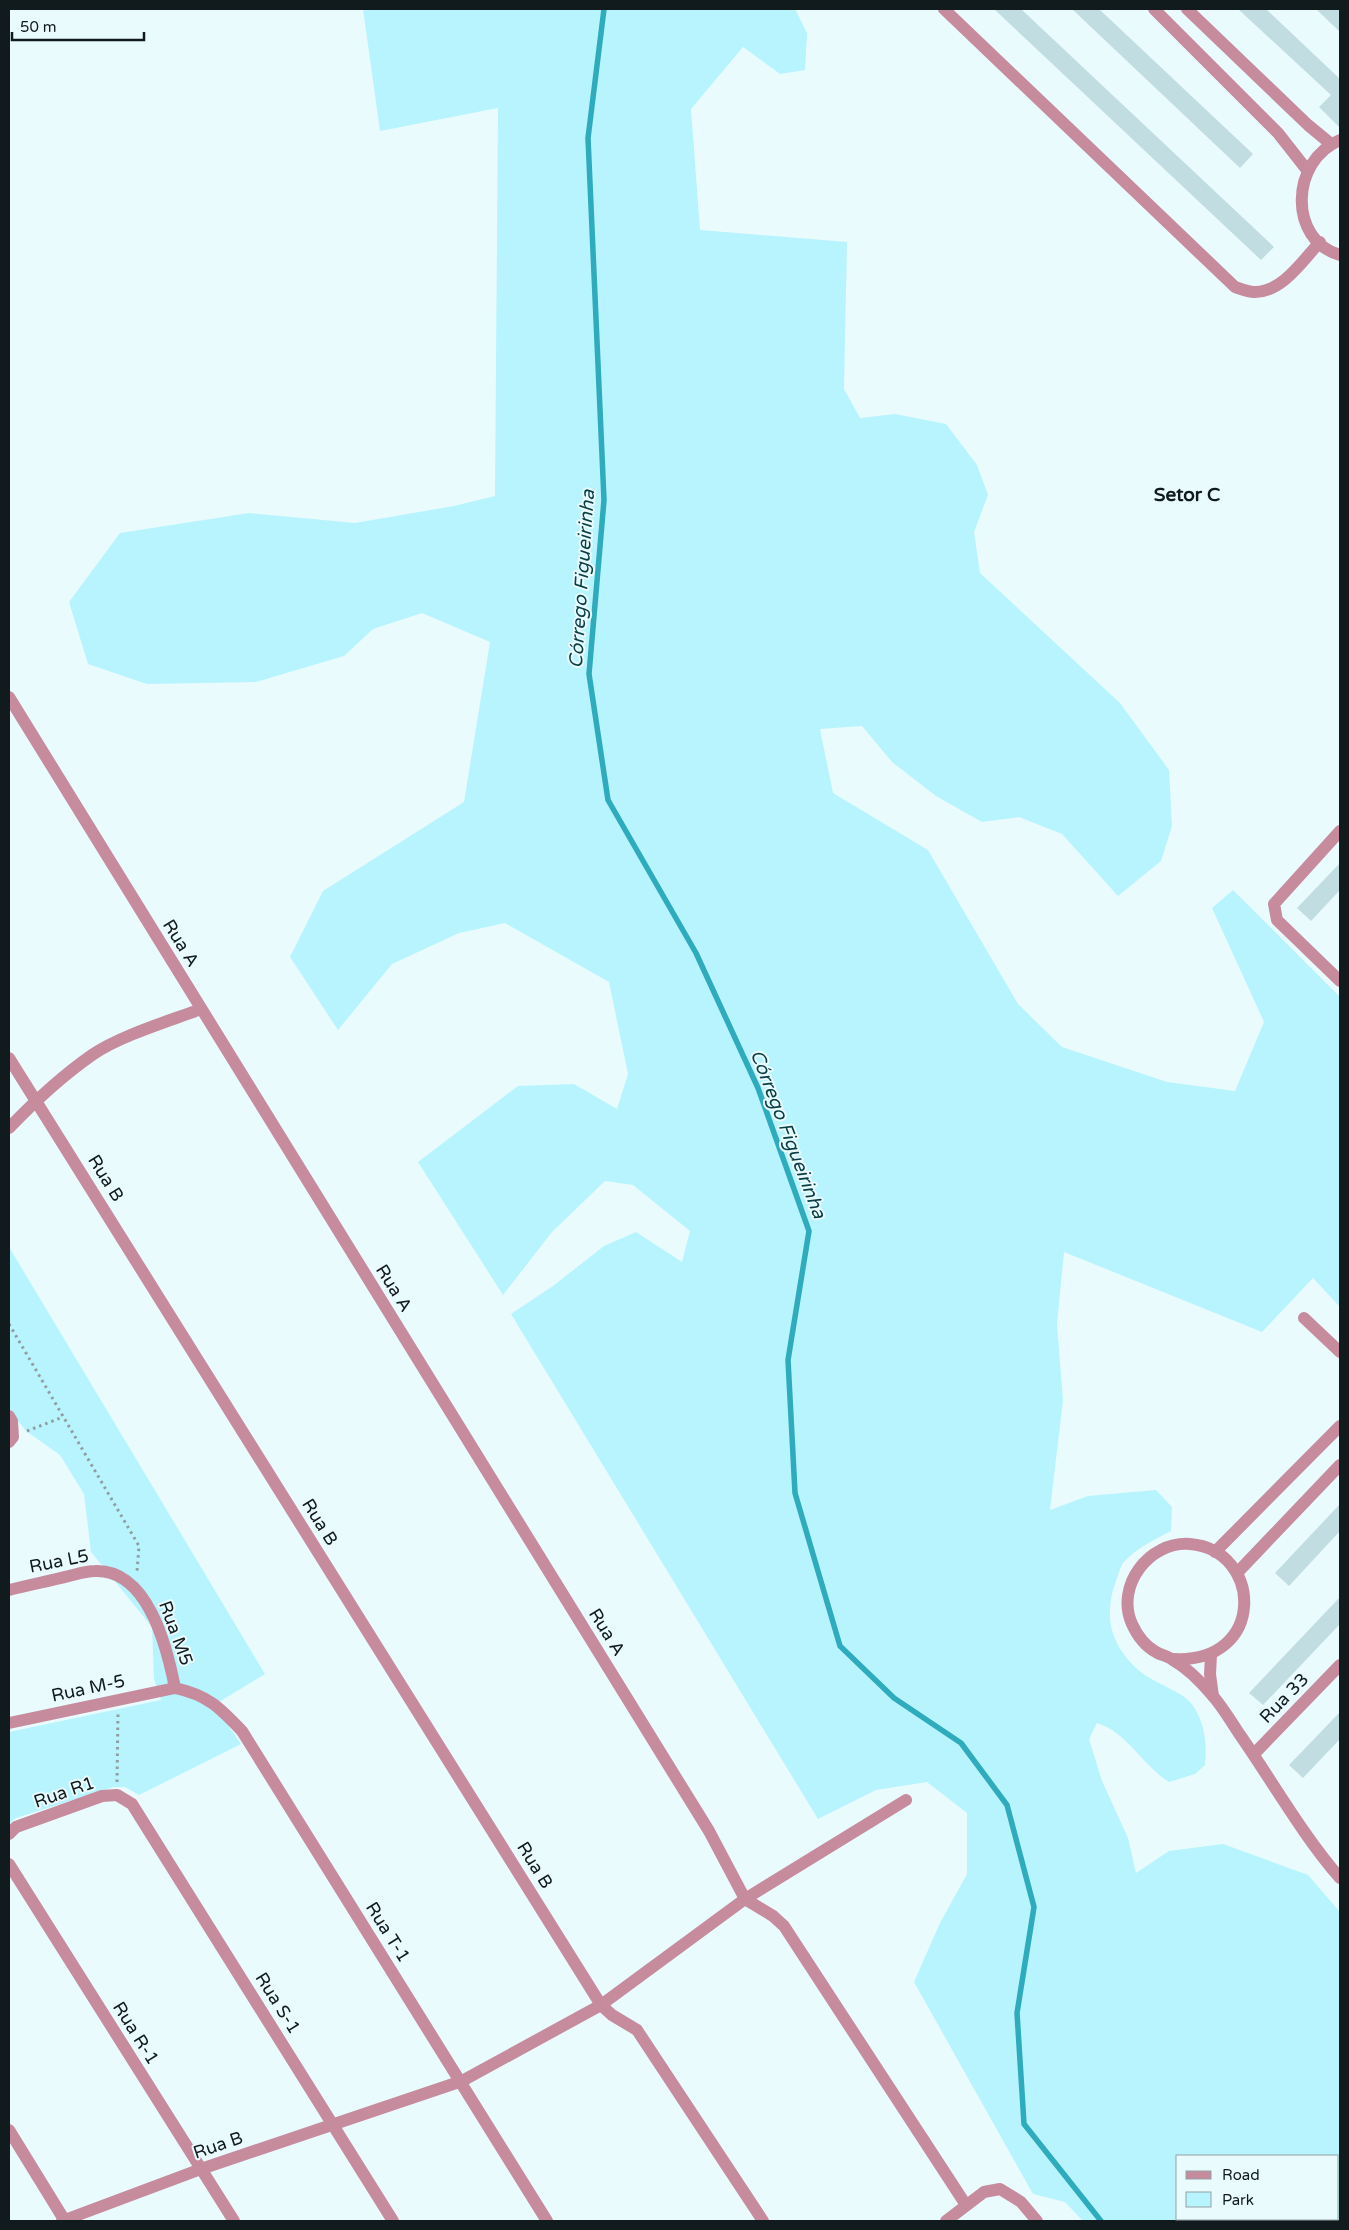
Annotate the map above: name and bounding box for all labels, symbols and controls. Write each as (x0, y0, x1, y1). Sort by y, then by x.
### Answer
scale bar (12, 10, 145, 42)
text: 50 m (20, 18, 57, 36)
district label: Setor C (1154, 484, 1220, 506)
water label: Córrego Figueirinha (565, 488, 599, 669)
street label: Rua A (158, 915, 204, 971)
water label: Córrego Figueirinha (746, 1047, 831, 1223)
street label: Rua B (83, 1151, 129, 1205)
street label: Rua A (371, 1260, 417, 1316)
street label: Rua B (297, 1495, 343, 1549)
street label: Rua L5 (27, 1544, 91, 1578)
street label: Rua M5 (154, 1598, 198, 1668)
street label: Rua A (584, 1604, 630, 1660)
street label: Rua 33 (1255, 1668, 1313, 1728)
street label: Rua M-5 (49, 1669, 127, 1707)
street label: Rua R1 (31, 1771, 97, 1813)
street label: Rua B (512, 1838, 558, 1892)
street label: Rua T-1 (361, 1898, 415, 1966)
street label: Rua S-1 (251, 1968, 305, 2038)
street label: Rua R-1 (108, 1997, 164, 2069)
street label: Rua B (190, 2126, 246, 2164)
legend (1176, 2155, 1339, 2220)
text: Road (1222, 2166, 1260, 2184)
text: Park (1222, 2191, 1254, 2209)

